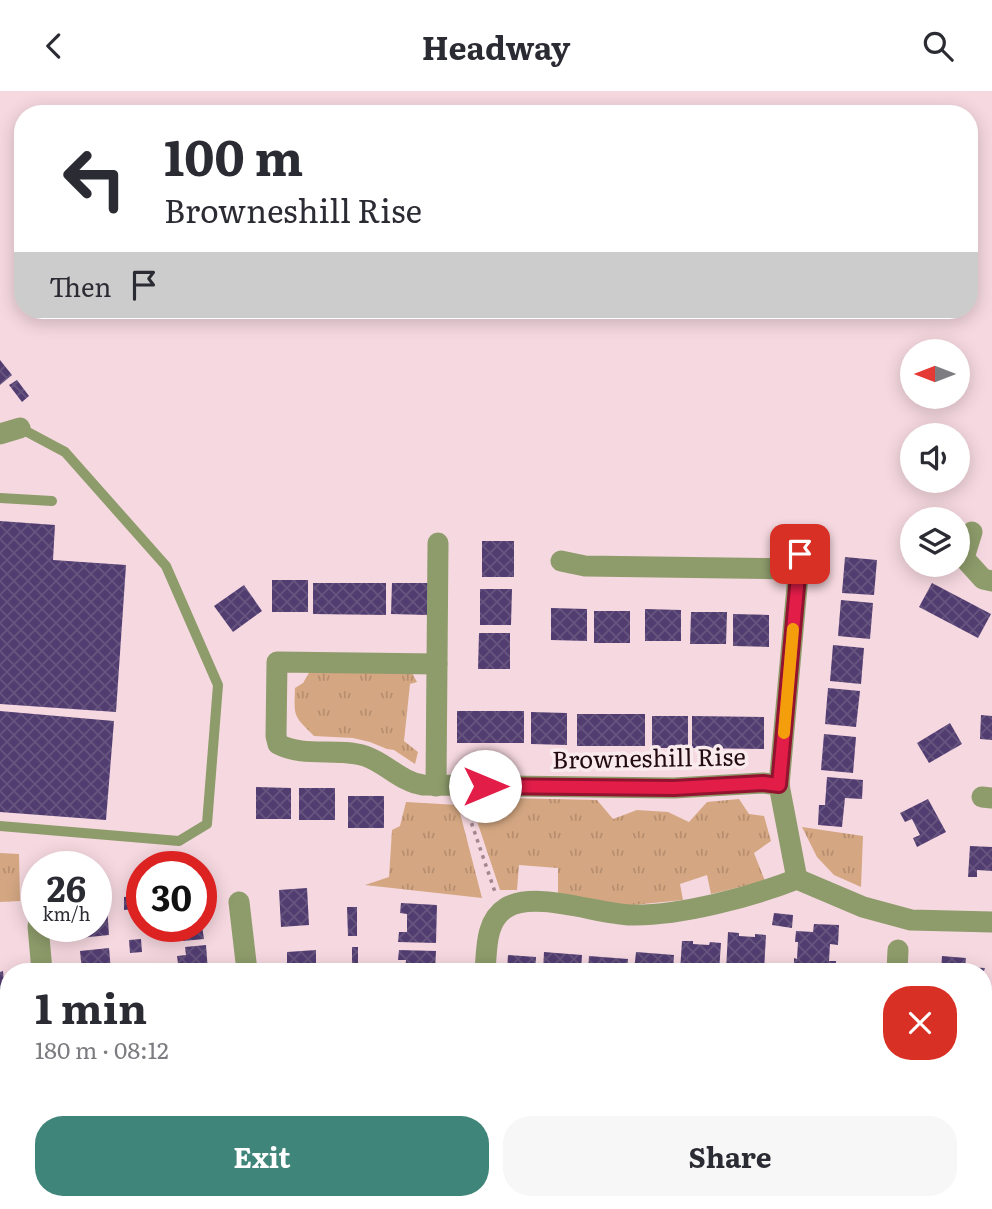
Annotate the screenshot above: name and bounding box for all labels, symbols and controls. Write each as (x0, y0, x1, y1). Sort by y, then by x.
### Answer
text: Headway (422, 22, 570, 70)
icon: back (35, 27, 73, 65)
icon: search (919, 27, 957, 65)
text: 100 m (164, 118, 303, 191)
icon: left (49, 133, 140, 224)
text: Browneshill Rise (164, 185, 422, 233)
text: Then (49, 266, 111, 305)
icon: arrive (125, 266, 163, 304)
north arrow (900, 339, 970, 409)
map controls (900, 339, 970, 577)
button: sound (900, 423, 970, 493)
button: layers (900, 507, 970, 577)
pin (770, 524, 830, 584)
icon: arrive (781, 535, 819, 573)
street label: Browneshill Rise (552, 737, 746, 776)
position arrow (448, 749, 522, 823)
speed limit sign: 30 (126, 851, 217, 942)
text: 26 (47, 861, 86, 913)
text: km/h (43, 900, 90, 927)
text: 1 min (35, 975, 147, 1037)
button: close (883, 986, 957, 1060)
text: 180 m · 08:12 (35, 1032, 169, 1066)
button: Exit (35, 1116, 489, 1196)
button: Share (503, 1116, 957, 1196)

